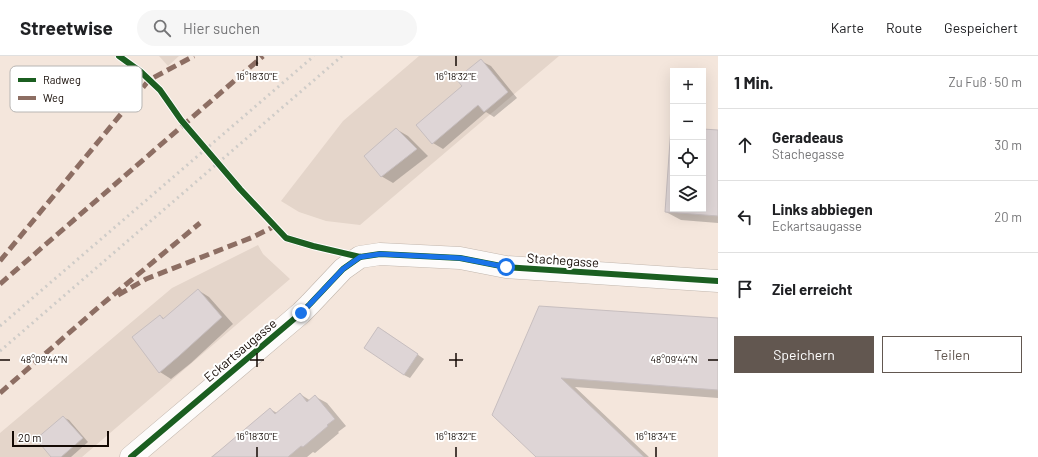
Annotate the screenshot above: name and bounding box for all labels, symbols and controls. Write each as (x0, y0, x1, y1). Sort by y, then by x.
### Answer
search box (137, 10, 417, 46)
text: Streetwise (20, 16, 113, 39)
icon: search (151, 17, 173, 39)
text: Hier suchen (183, 19, 260, 37)
text: Karte (831, 19, 864, 36)
text: Route (886, 19, 922, 36)
text: Gespeichert (944, 19, 1018, 36)
legend (10, 66, 142, 112)
map controls (670, 68, 706, 212)
button: + (670, 68, 706, 104)
text: 16°18'30"E (236, 70, 278, 82)
text: 16°18'32"E (435, 70, 477, 82)
text: 1 Min. (734, 72, 774, 92)
text: Radweg (43, 73, 81, 86)
text: Zu Fuß · 50 m (949, 74, 1022, 90)
text: Weg (43, 91, 64, 104)
button: − (670, 104, 706, 140)
text: Geradeaus (772, 128, 843, 146)
icon: ahead (734, 134, 756, 156)
text: 30 m (995, 137, 1022, 153)
button: locate (670, 140, 706, 176)
text: Stachegasse (772, 146, 844, 162)
button: layers (670, 176, 706, 212)
text: Links abbiegen (772, 200, 873, 218)
icon: left (734, 206, 756, 228)
text: 20 m (994, 209, 1022, 225)
text: Eckartsaugasse (772, 218, 862, 234)
street label: Stachegasse (526, 249, 600, 271)
route start (497, 258, 515, 276)
icon: arrive (734, 278, 756, 300)
text: Ziel erreicht (772, 280, 853, 298)
route end (292, 304, 310, 322)
street label: Eckartsaugasse (200, 315, 280, 385)
button: Speichern (734, 336, 874, 373)
button: Teilen (882, 336, 1022, 373)
text: 48°09'44"N (21, 353, 67, 365)
text: 48°09'44"N (651, 353, 697, 365)
scale bar (12, 429, 109, 448)
text: 16°18'30"E (236, 430, 278, 442)
text: 16°18'32"E (435, 430, 477, 442)
text: 16°18'34"E (635, 430, 677, 442)
text: 20 m (18, 431, 41, 444)

